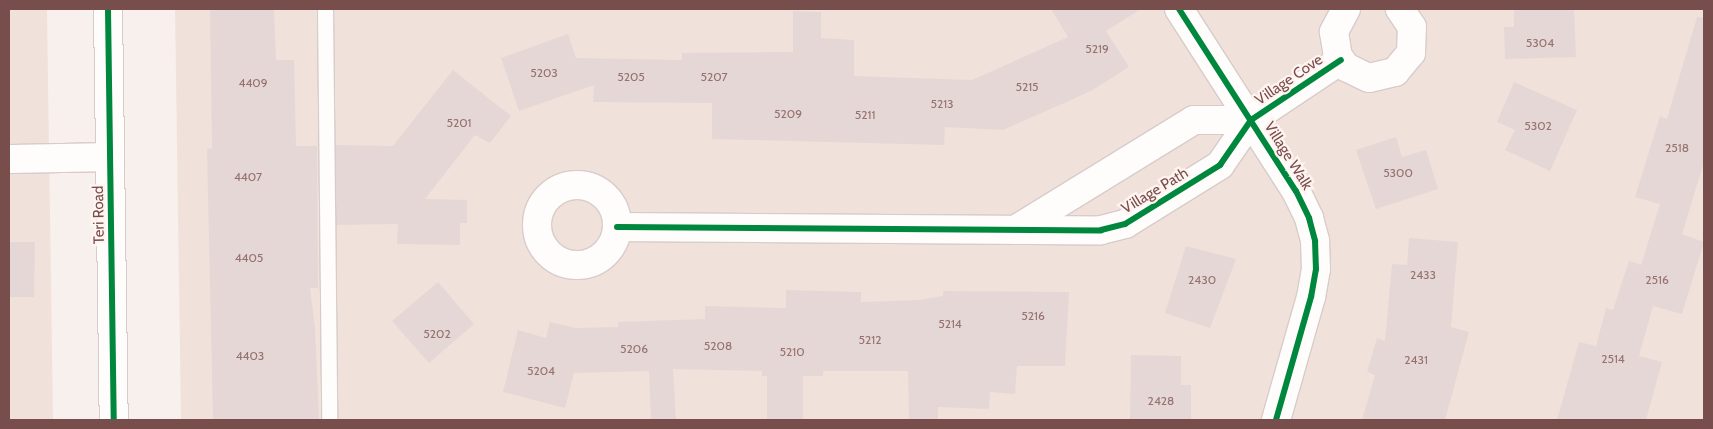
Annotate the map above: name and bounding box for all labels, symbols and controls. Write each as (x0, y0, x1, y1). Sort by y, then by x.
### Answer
house number: 5304 (1526, 36, 1554, 50)
house number: 5219 (1085, 42, 1109, 56)
street label: Village Cove (1252, 51, 1326, 109)
house number: 5203 (530, 66, 558, 80)
house number: 5205 (617, 70, 645, 84)
house number: 5207 (700, 70, 728, 84)
house number: 4409 (238, 76, 268, 90)
house number: 5215 (1015, 80, 1039, 94)
house number: 5213 (930, 97, 954, 111)
house number: 5209 (774, 107, 802, 121)
house number: 5211 (855, 108, 875, 122)
house number: 5201 (446, 116, 472, 130)
street label: Village Walk (1260, 119, 1316, 193)
house number: 5302 (1524, 119, 1552, 133)
house number: 2518 (1665, 141, 1689, 155)
street label: Village Path (1118, 164, 1192, 218)
house number: 5300 (1383, 166, 1413, 180)
house number: 4407 (234, 170, 262, 184)
street label: Teri Road (89, 186, 109, 244)
house number: 4405 (235, 251, 263, 265)
house number: 2433 (1410, 268, 1436, 282)
house number: 2430 (1188, 273, 1216, 287)
house number: 2516 (1645, 273, 1669, 287)
house number: 5216 (1021, 309, 1045, 323)
house number: 5214 (938, 317, 962, 331)
house number: 5202 (423, 327, 451, 341)
house number: 5212 (859, 333, 881, 347)
house number: 5208 (704, 339, 732, 353)
house number: 5206 (620, 342, 648, 356)
house number: 5210 (779, 345, 805, 359)
house number: 4403 (236, 349, 264, 363)
house number: 2514 (1601, 352, 1625, 366)
house number: 2431 (1404, 353, 1428, 367)
house number: 5204 (527, 364, 555, 378)
house number: 2428 (1148, 394, 1174, 408)

